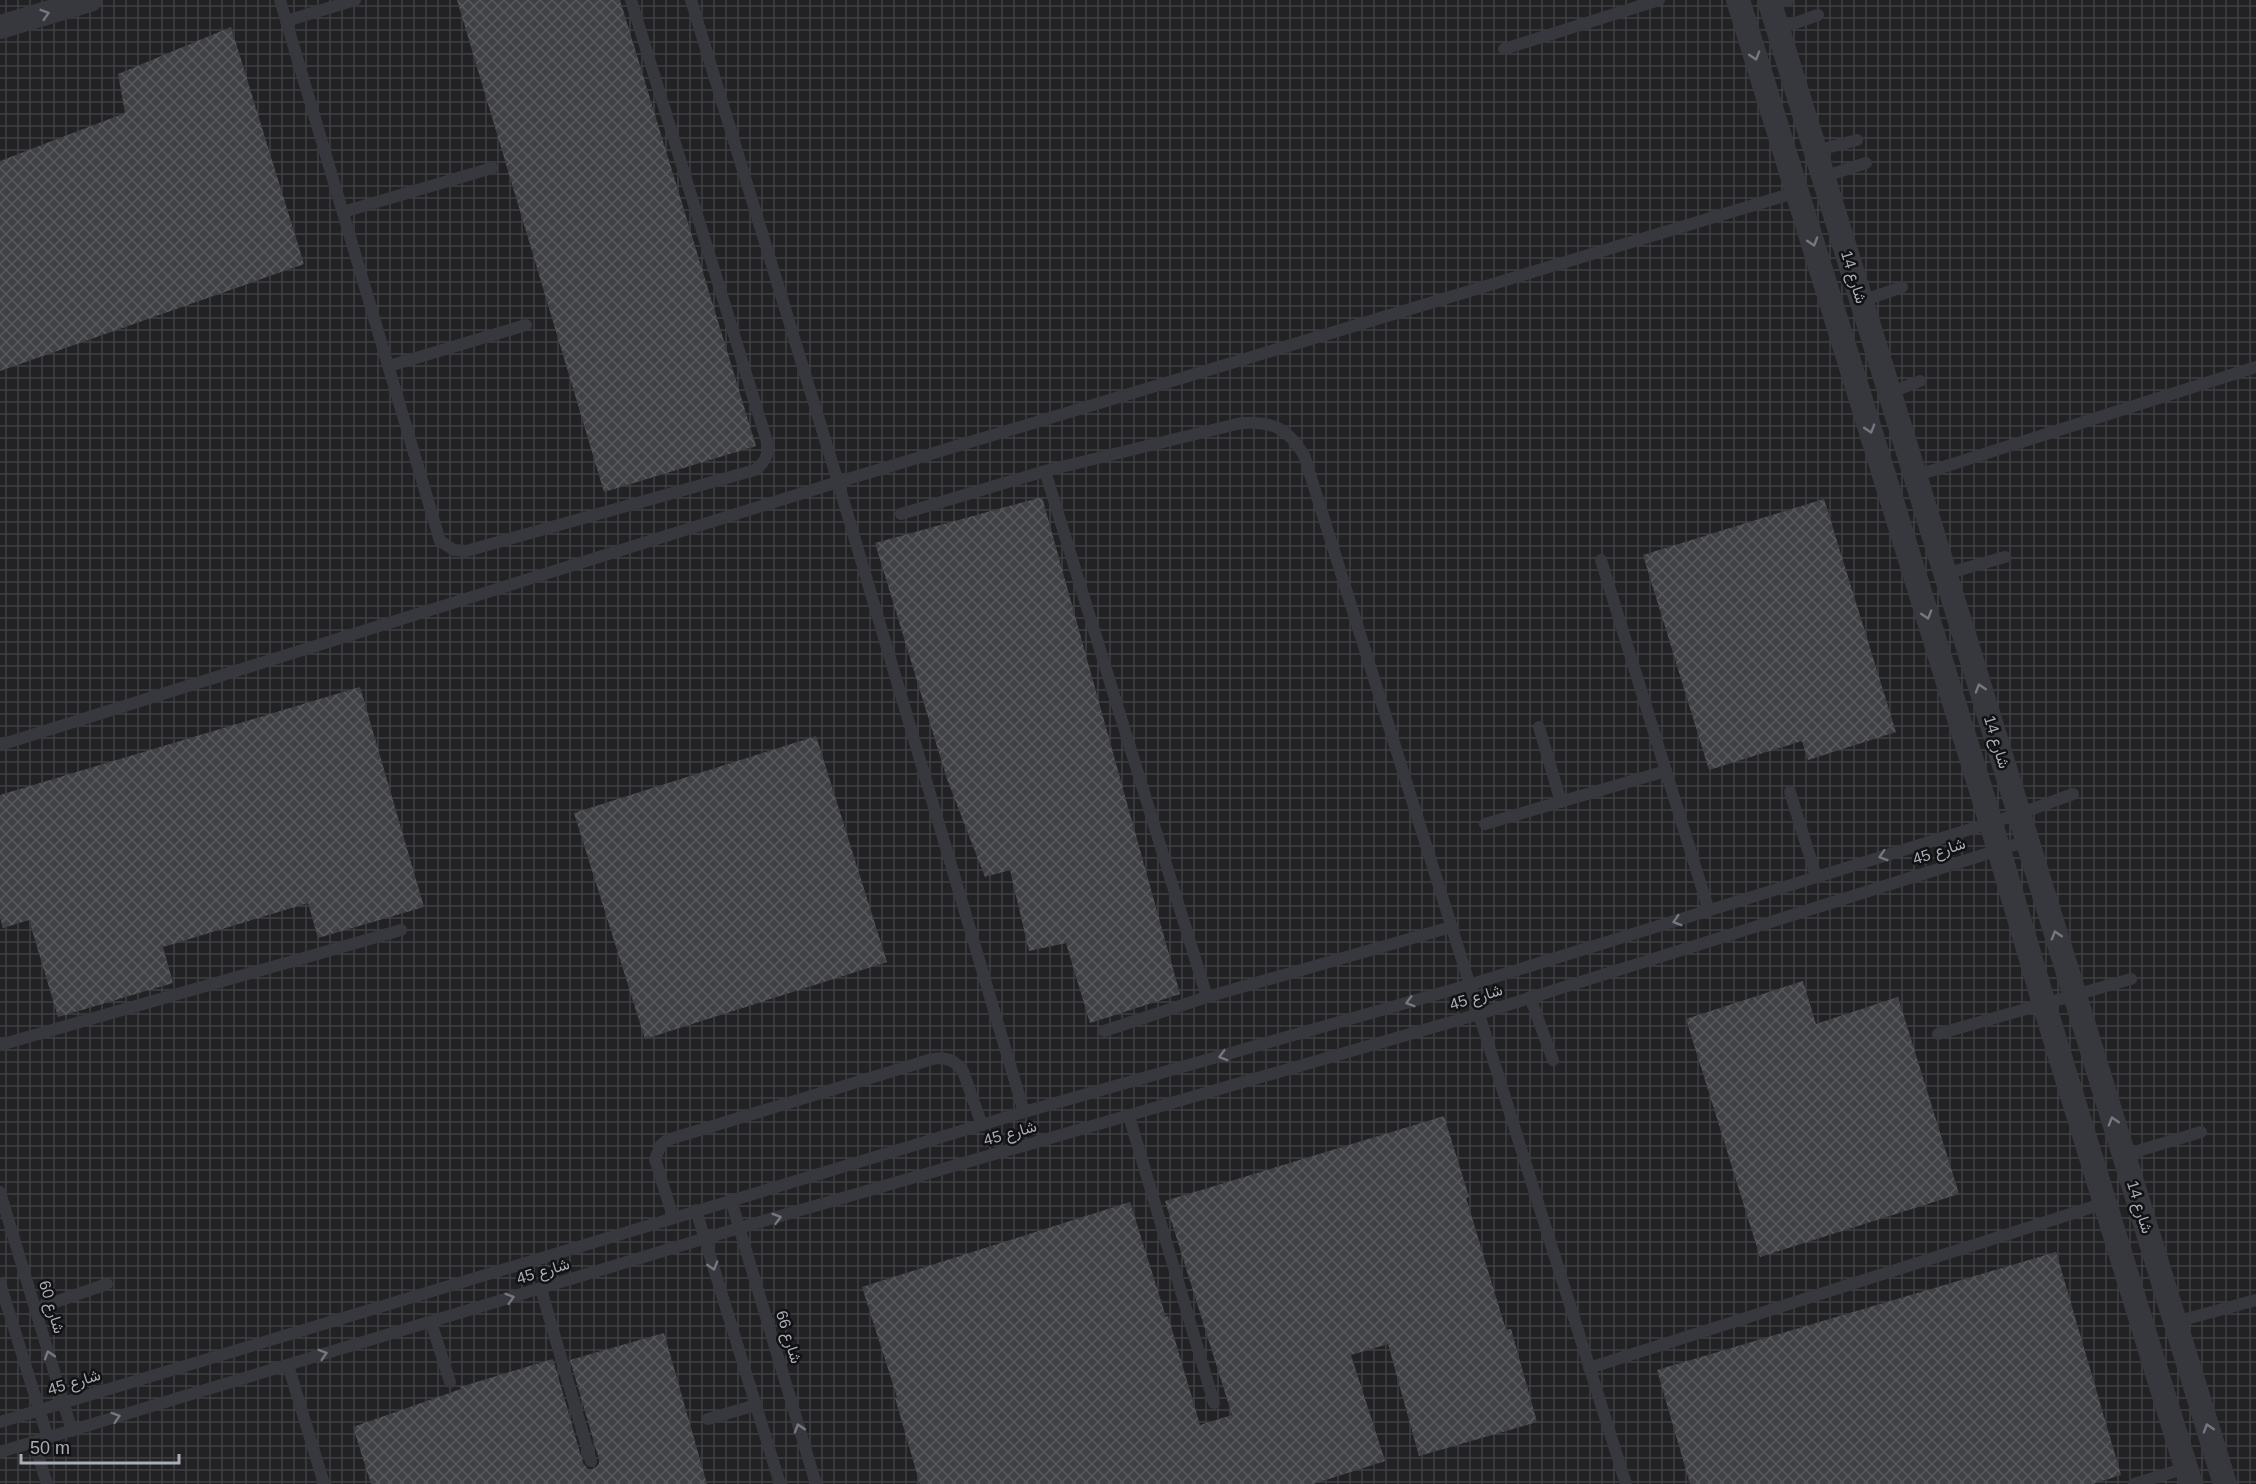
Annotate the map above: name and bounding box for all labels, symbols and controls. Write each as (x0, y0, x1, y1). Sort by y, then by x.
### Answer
one-way arrow (39, 9, 50, 21)
one-way arrow (1748, 50, 1761, 61)
one-way arrow (1806, 236, 1818, 247)
street label: شارع 14 (1835, 248, 1870, 306)
one-way arrow (1863, 423, 1875, 434)
one-way arrow (1920, 609, 1932, 620)
one-way arrow (1975, 683, 1988, 694)
street label: شارع 14 (1978, 713, 2013, 771)
street label: شارع 45 (1910, 835, 1968, 870)
one-way arrow (1878, 849, 1889, 861)
one-way arrow (1672, 914, 1683, 926)
one-way arrow (2051, 930, 2063, 941)
street label: شارع 45 (1447, 981, 1505, 1016)
one-way arrow (1405, 995, 1416, 1007)
one-way arrow (1218, 1048, 1228, 1061)
one-way arrow (2108, 1116, 2120, 1127)
street label: شارع 45 (982, 1117, 1039, 1152)
street label: شارع 14 (2121, 1178, 2156, 1236)
one-way arrow (771, 1213, 782, 1225)
street label: شارع 45 (514, 1255, 572, 1290)
one-way arrow (706, 1260, 719, 1271)
street label: شارع 60 (33, 1278, 68, 1336)
one-way arrow (504, 1293, 515, 1305)
street label: شارع 66 (770, 1308, 805, 1366)
one-way arrow (317, 1349, 328, 1362)
one-way arrow (44, 1350, 56, 1360)
street label: شارع 45 (45, 1366, 103, 1401)
one-way arrow (110, 1412, 121, 1424)
one-way arrow (794, 1423, 806, 1434)
one-way arrow (2202, 1423, 2215, 1434)
scale bar (21, 1427, 178, 1465)
text: 50 m (30, 1438, 70, 1458)

